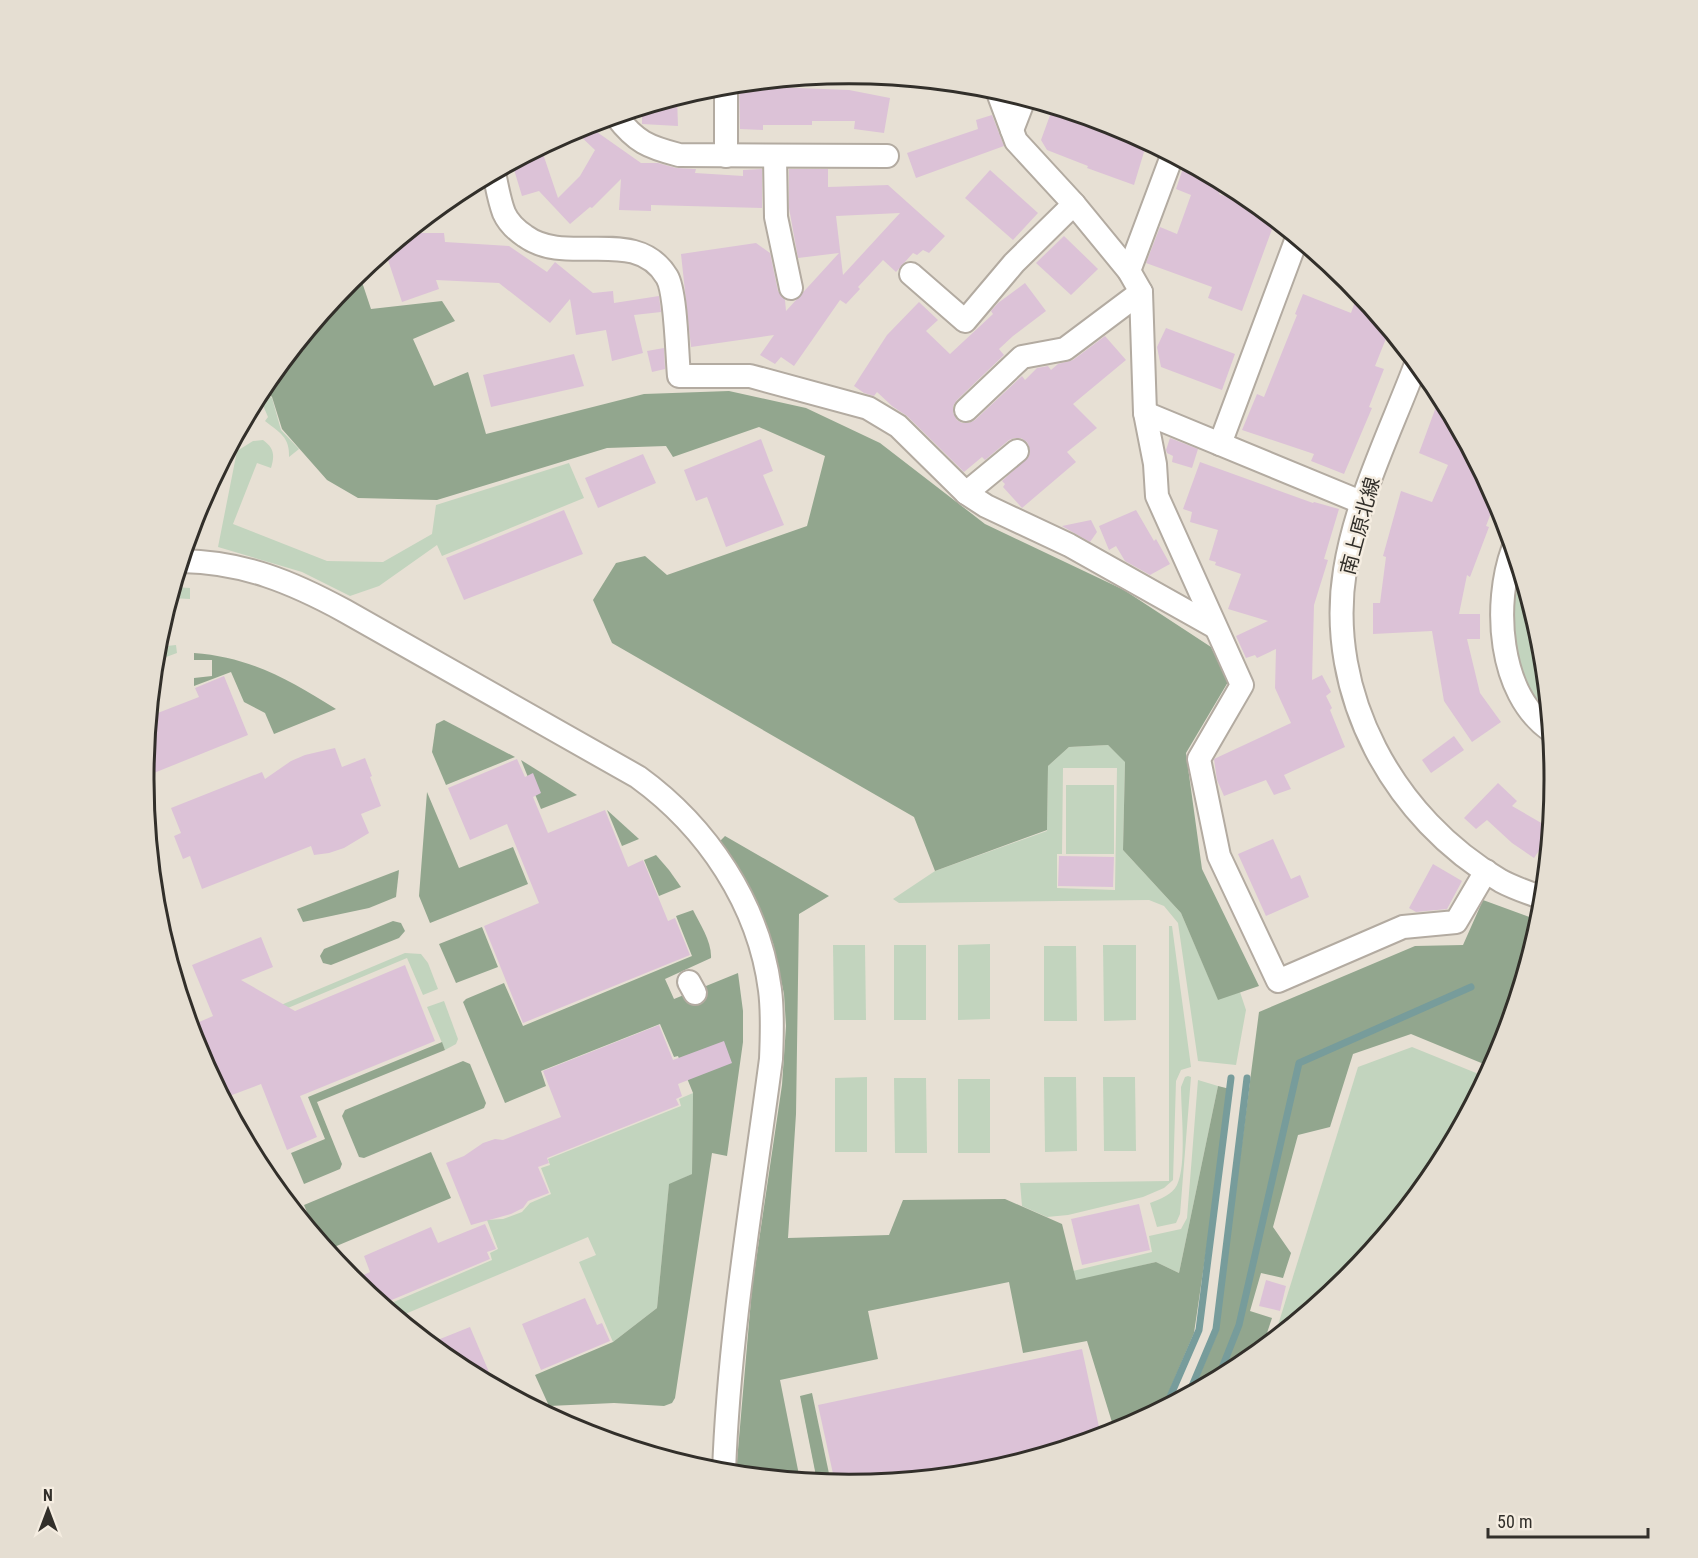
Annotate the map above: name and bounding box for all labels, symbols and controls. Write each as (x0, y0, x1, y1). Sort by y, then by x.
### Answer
street label: 南上原北線 (1335, 475, 1385, 577)
north arrow (18, 1480, 78, 1540)
text: N (43, 1486, 53, 1505)
scale bar (1488, 1501, 1648, 1539)
text: 50 m (1497, 1511, 1532, 1532)

